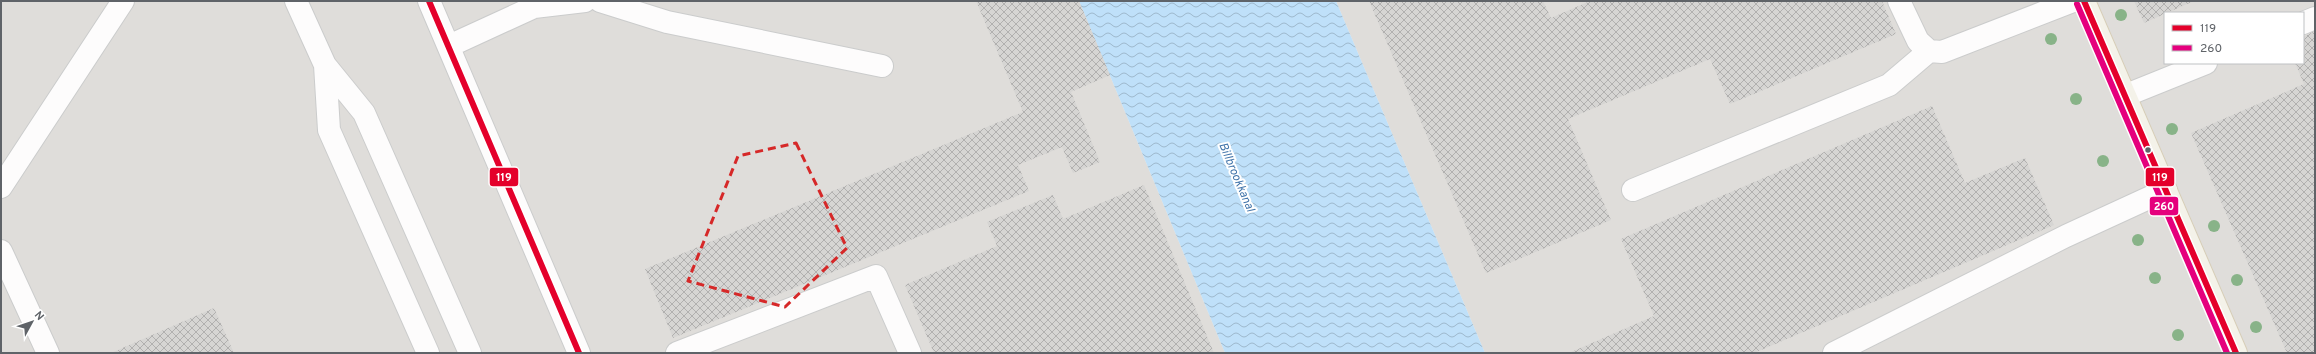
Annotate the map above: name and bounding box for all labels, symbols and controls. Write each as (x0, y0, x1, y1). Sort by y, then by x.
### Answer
legend (2164, 12, 2304, 64)
text: 119 (2200, 21, 2216, 37)
text: 260 (2200, 41, 2222, 57)
water label: Billbrookkanal (1214, 140, 1258, 215)
unlabelled marker (2143, 145, 2153, 155)
line badge: 119 (489, 167, 519, 187)
line badge: 119 (2145, 167, 2175, 187)
text: 119 (496, 171, 512, 185)
text: 119 (2152, 171, 2168, 185)
line badge: 260 (2149, 196, 2179, 216)
text: 260 (2154, 200, 2174, 214)
north arrow (12, 302, 52, 342)
text: N (31, 309, 47, 324)

